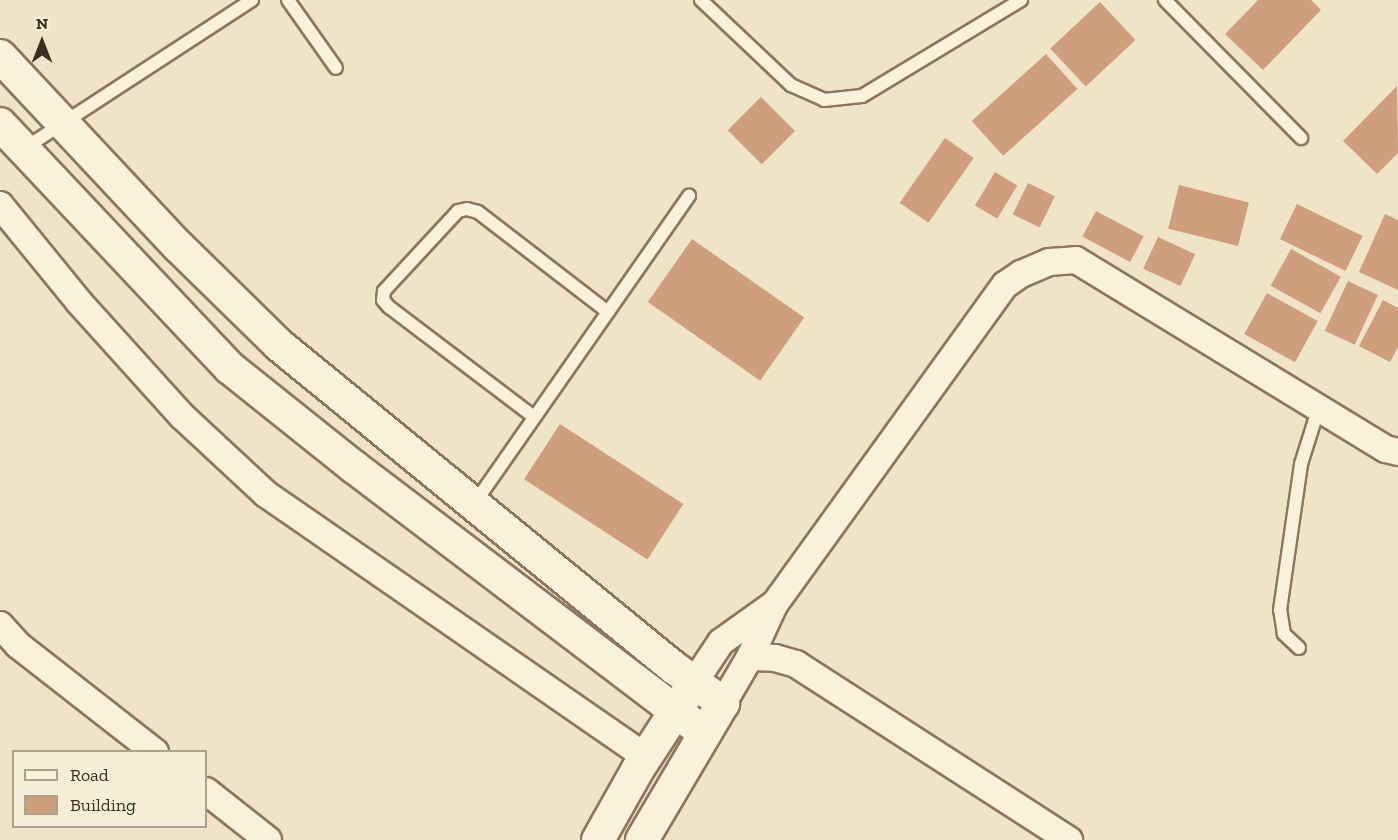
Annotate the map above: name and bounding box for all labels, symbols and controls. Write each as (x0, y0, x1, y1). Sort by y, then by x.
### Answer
north arrow (12, 12, 72, 72)
text: N (36, 14, 48, 33)
legend (12, 750, 207, 828)
text: Road (70, 764, 109, 786)
text: Building (70, 794, 136, 816)

